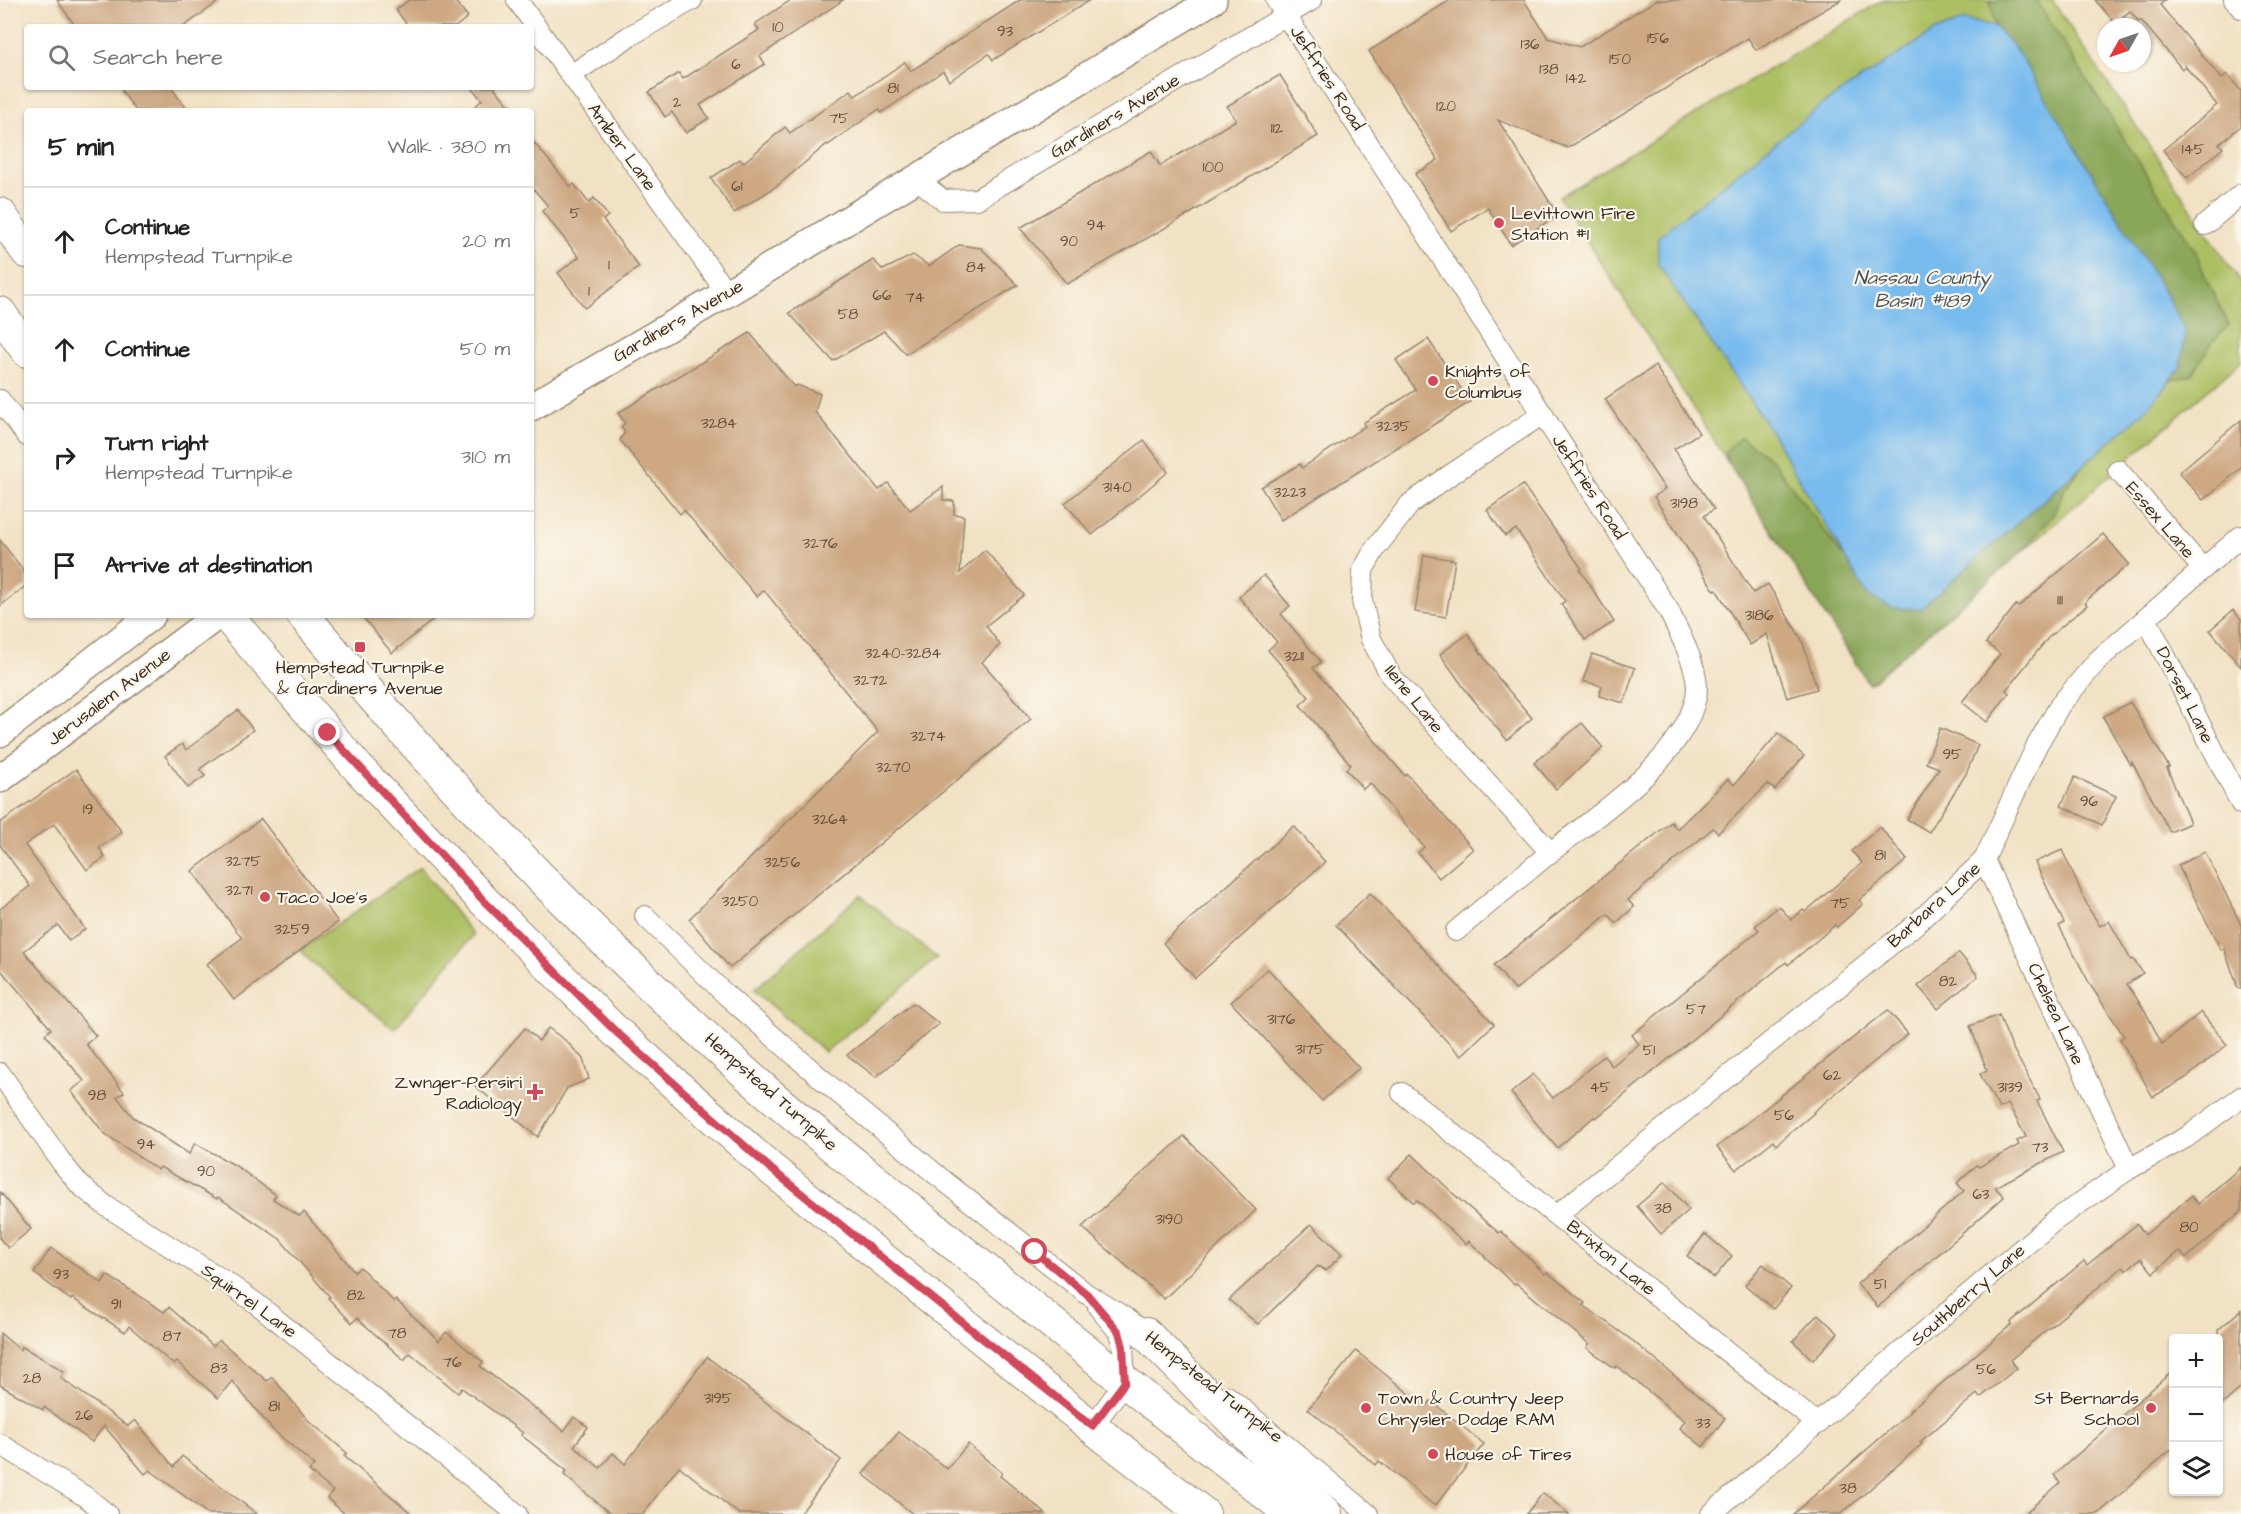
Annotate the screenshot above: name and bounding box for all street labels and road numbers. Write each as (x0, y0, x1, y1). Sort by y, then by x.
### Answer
street label: Jeffries Road (1284, 21, 1370, 135)
street label: Gardiners Avenue (1046, 67, 1185, 165)
street label: Amber Lane (582, 98, 663, 196)
street label: Gardiners Avenue (608, 273, 748, 369)
street label: Jeffries Road (1546, 430, 1632, 544)
street label: Essex Lane (2120, 476, 2201, 564)
street label: Jerusalem Avenue (42, 642, 176, 752)
street label: Dorset Lane (2150, 642, 2220, 748)
street label: Ilene Lane (1379, 659, 1450, 739)
street label: Barbara Lane (1882, 856, 1986, 954)
street label: Chelsea Lane (2021, 959, 2091, 1069)
street label: Hempstead Turnpike (699, 1027, 843, 1157)
street label: Brixton Lane (1561, 1214, 1661, 1302)
street label: Southberry Lane (1905, 1238, 2031, 1352)
street label: Squirrel Lane (196, 1258, 302, 1344)
street label: Hempstead Turnpike (1140, 1325, 1289, 1449)

